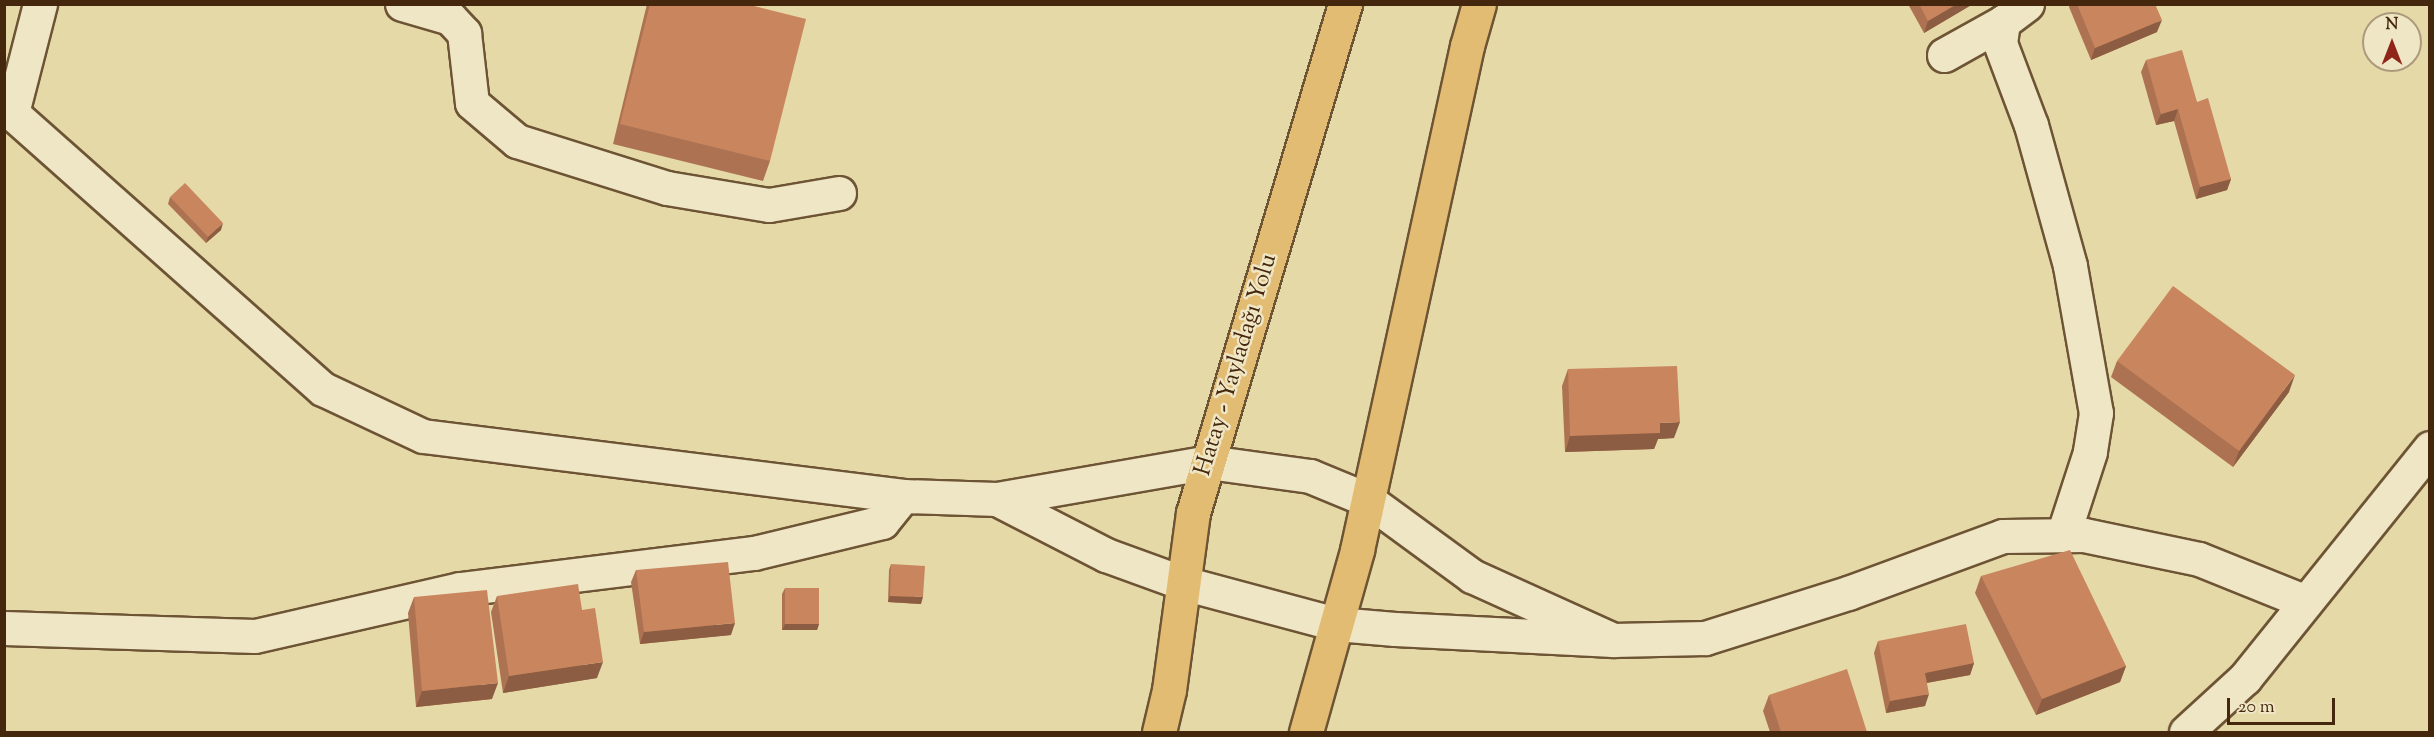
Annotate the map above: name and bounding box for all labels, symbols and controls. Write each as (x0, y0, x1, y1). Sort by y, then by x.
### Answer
north arrow (2362, 12, 2422, 72)
text: N (2386, 14, 2398, 37)
street label: Hatay - Yayladağı Yolu (1190, 251, 1284, 479)
scale bar (2230, 686, 2338, 724)
text: 20 m (2238, 695, 2275, 721)

